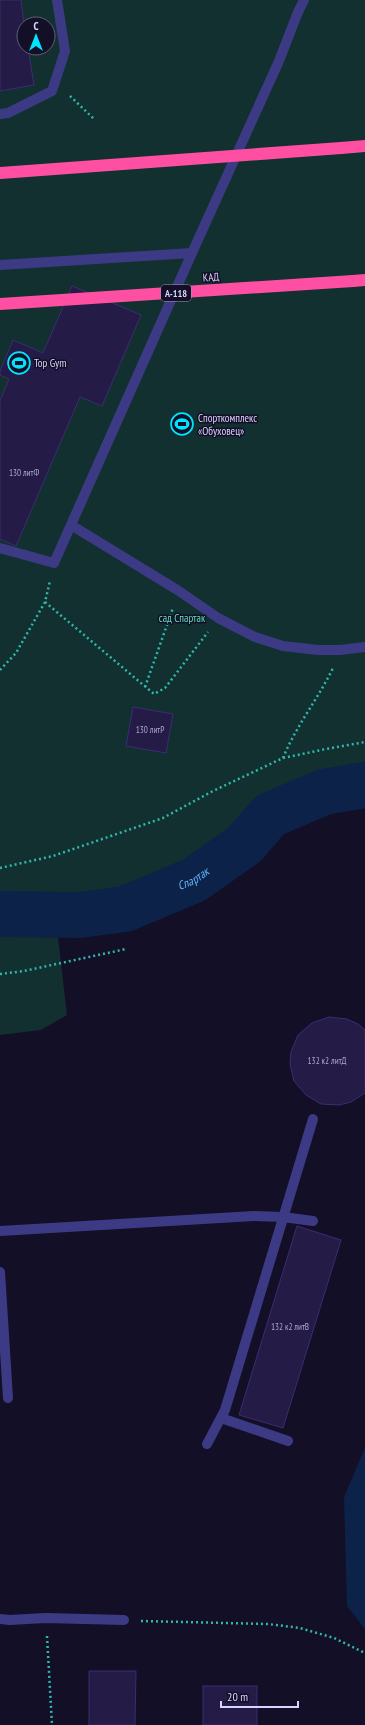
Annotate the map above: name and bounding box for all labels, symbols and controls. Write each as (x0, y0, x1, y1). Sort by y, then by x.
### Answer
north arrow (16, 16, 56, 56)
text: С (33, 19, 39, 33)
street label: КАД (202, 269, 220, 285)
road number: А-118 (161, 285, 191, 301)
sports icon: Top Gym (6, 350, 32, 376)
place label: Top Gym (34, 356, 66, 370)
sports icon: Спорткомплекс «Обуховец» (169, 411, 195, 437)
place label: Спорткомплекс «Обуховец» (198, 411, 257, 438)
house number: 130 литФ (9, 467, 39, 478)
park label: сад Спартак (159, 611, 206, 625)
house number: 130 литР (136, 724, 164, 735)
water label: Спартак (175, 863, 213, 893)
house number: 132 к2 литД (308, 1055, 347, 1066)
house number: 132 к2 литВ (271, 1321, 309, 1332)
scale bar (221, 1683, 298, 1709)
text: 20 m (227, 1689, 248, 1704)

